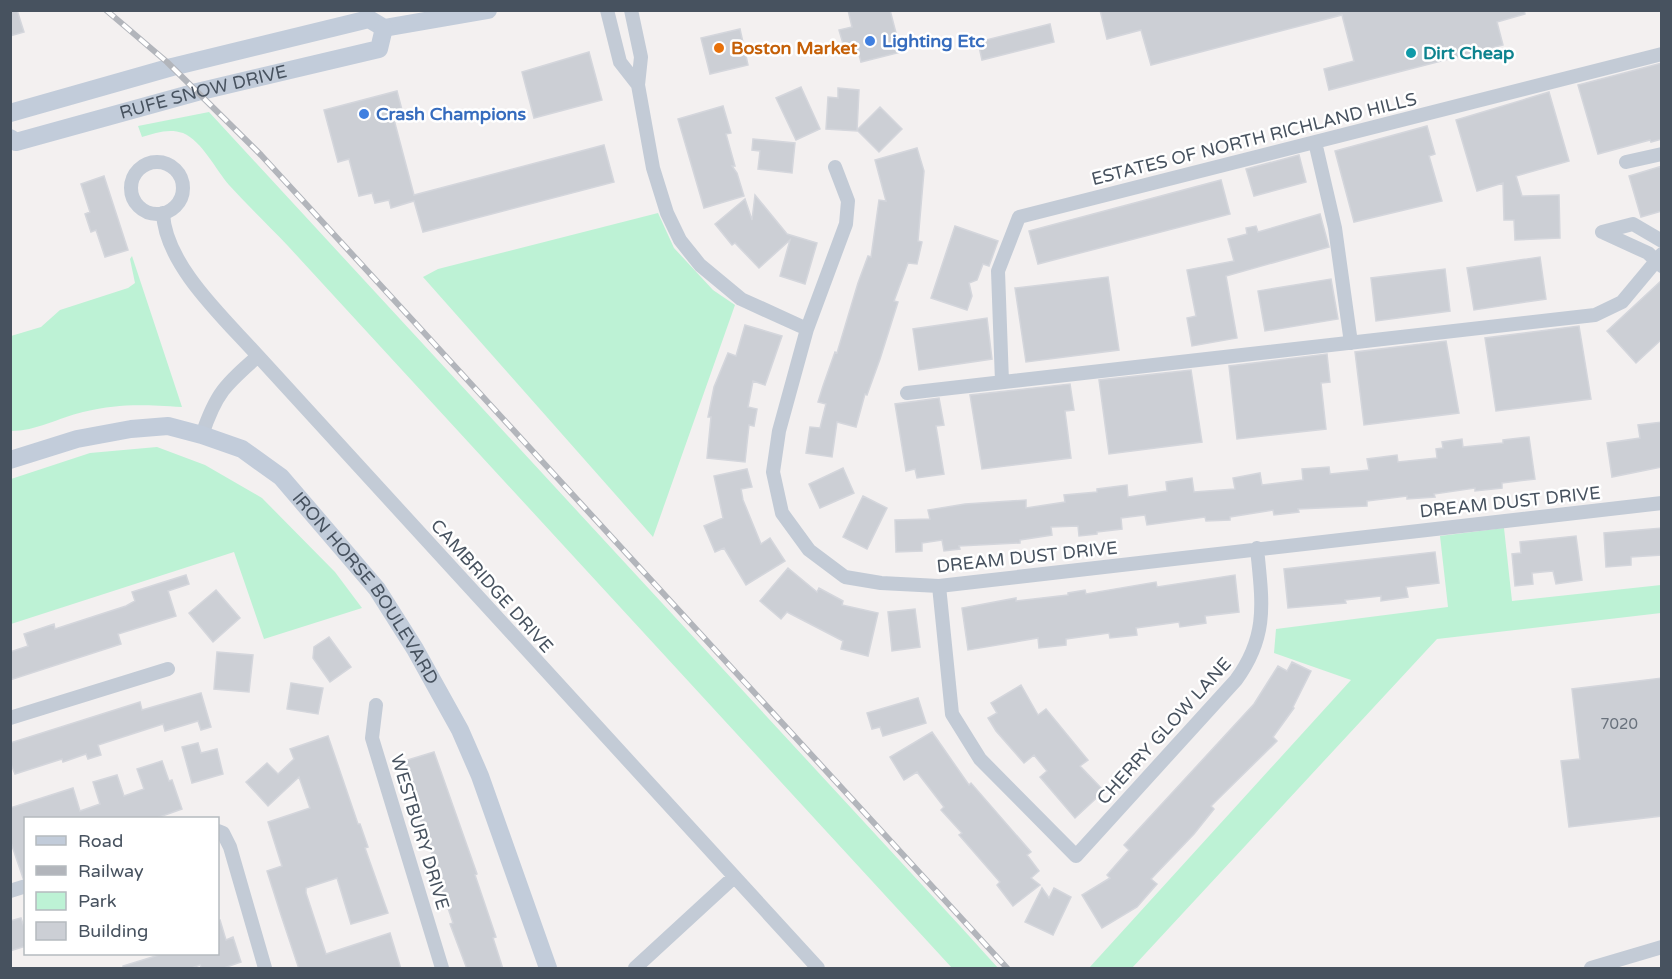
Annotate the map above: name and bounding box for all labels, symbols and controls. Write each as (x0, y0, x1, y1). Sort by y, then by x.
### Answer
place label: Lighting Etc (882, 30, 985, 52)
marker: Lighting Etc (863, 34, 877, 48)
place label: Boston Market (731, 37, 857, 59)
marker: Boston Market (712, 41, 726, 55)
place label: Dirt Cheap (1423, 42, 1514, 64)
marker: Dirt Cheap (1404, 46, 1418, 60)
street label: RUFE SNOW DRIVE (117, 60, 289, 124)
street label: ESTATES OF NORTH RICHLAND HILLS (1089, 88, 1419, 190)
place label: Crash Champions (376, 103, 527, 125)
marker: Crash Champions (357, 107, 371, 121)
street label: DREAM DUST DRIVE (1418, 482, 1602, 522)
street label: IRON HORSE BOULEVARD (288, 487, 443, 688)
street label: CAMBRIDGE DRIVE (426, 515, 558, 657)
street label: DREAM DUST DRIVE (935, 537, 1119, 577)
street label: CHERRY GLOW LANE (1092, 653, 1236, 809)
house number: 7020 (1600, 715, 1638, 733)
street label: WESTBURY DRIVE (386, 752, 454, 912)
legend (24, 817, 219, 955)
text: Road (78, 830, 123, 852)
text: Railway (78, 860, 144, 882)
text: Park (78, 890, 117, 912)
text: Building (78, 920, 148, 942)

